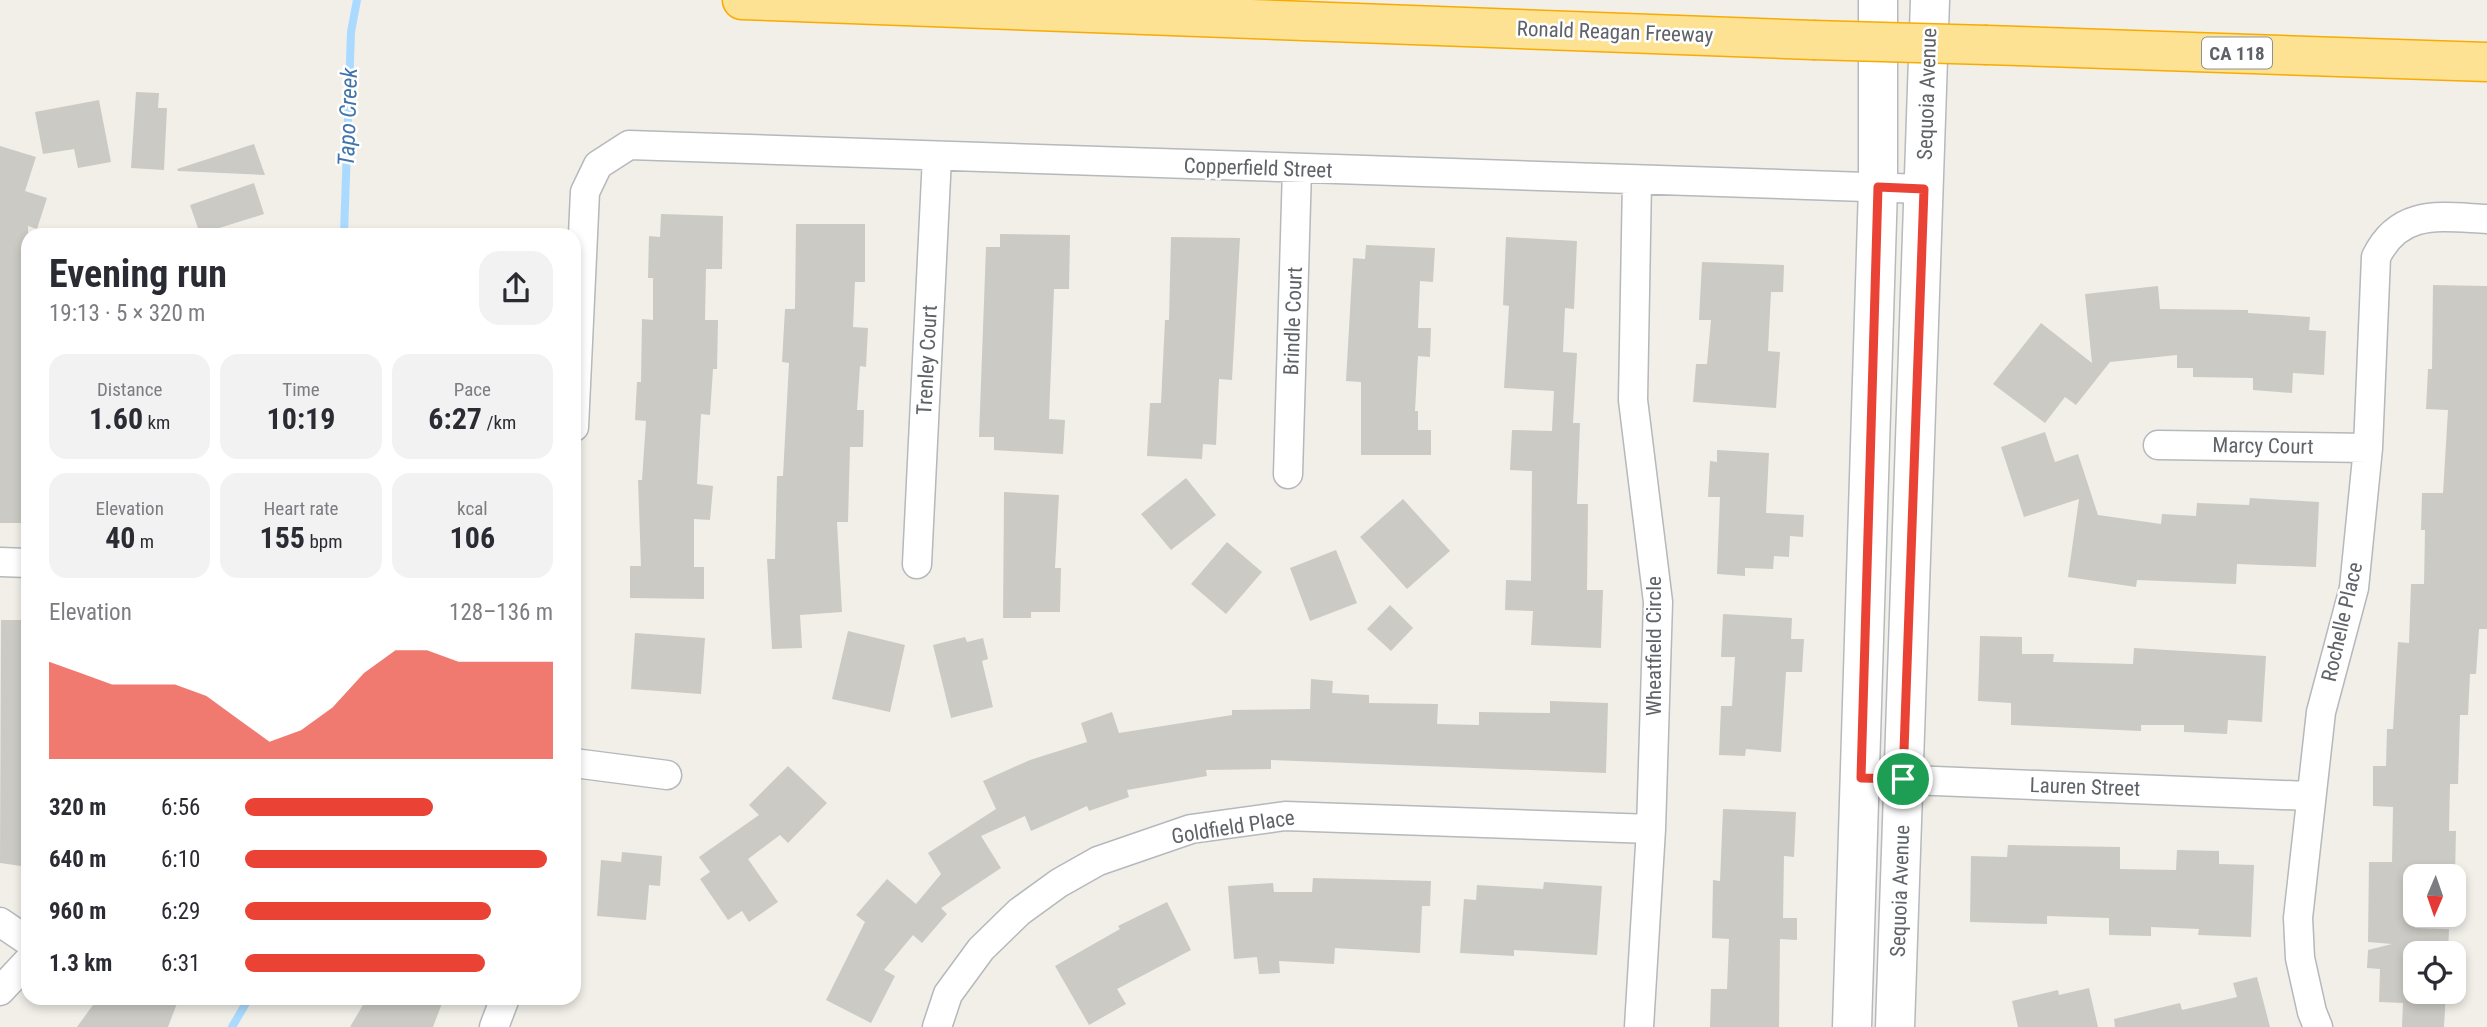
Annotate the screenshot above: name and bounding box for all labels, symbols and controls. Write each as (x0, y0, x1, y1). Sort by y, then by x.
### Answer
street label: Ronald Reagan Freeway (1516, 17, 1714, 47)
street label: Sequoia Avenue (1913, 27, 1941, 160)
road number: CA 118 (2202, 38, 2272, 68)
water label: Tapo Creek (333, 66, 363, 167)
street label: Copperfield Street (1183, 153, 1333, 183)
button: share (479, 251, 553, 325)
text: Evening run (49, 252, 227, 296)
street label: Brindle Court (1279, 266, 1307, 376)
text: 19:13 · 5 × 320 m (49, 300, 205, 327)
street label: Trenley Court (912, 304, 942, 416)
text: Distance (97, 378, 162, 401)
text: Time (282, 378, 320, 401)
text: Pace (454, 378, 491, 401)
text: 1.60 (89, 401, 143, 436)
text: 10:19 (267, 401, 335, 436)
text: 6:27 (428, 401, 482, 436)
text: km (143, 411, 170, 434)
text: /km (482, 411, 516, 434)
street label: Marcy Court (2212, 433, 2314, 459)
text: Elevation (95, 497, 164, 520)
text: Heart rate (263, 497, 339, 520)
text: kcal (457, 497, 488, 520)
text: 40 (105, 520, 135, 555)
text: 155 (260, 520, 305, 555)
text: 106 (450, 520, 495, 555)
text: m (135, 530, 154, 553)
text: bpm (305, 530, 342, 553)
street label: Rochelle Place (2317, 560, 2367, 684)
street label: Wheatfield Circle (1642, 576, 1666, 716)
text: Elevation (49, 599, 132, 626)
text: 128–136 m (449, 599, 553, 626)
pin (1873, 749, 1933, 809)
icon: arrive (1884, 760, 1922, 798)
street label: Lauren Street (2029, 773, 2141, 801)
text: 320 m (49, 794, 106, 821)
text: 6:56 (161, 794, 200, 821)
street label: Goldfield Place (1170, 805, 1296, 849)
street label: Sequoia Avenue (1886, 824, 1914, 957)
text: 640 m (49, 846, 106, 873)
text: 6:10 (161, 846, 200, 873)
north arrow (2403, 864, 2466, 928)
map controls (2403, 864, 2466, 1004)
text: 960 m (49, 898, 106, 925)
text: 6:29 (161, 898, 200, 925)
button: locate (2403, 941, 2466, 1004)
text: 1.3 km (49, 950, 112, 977)
text: 6:31 (161, 950, 200, 977)

